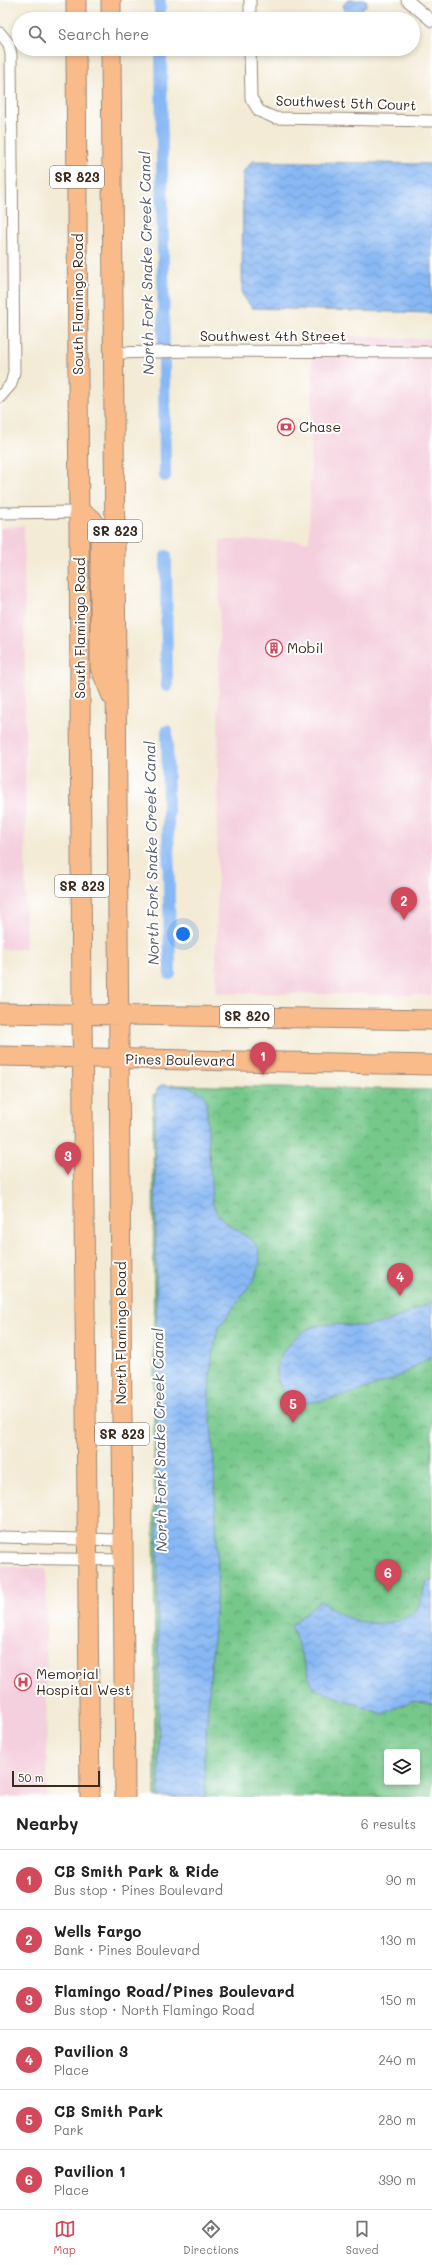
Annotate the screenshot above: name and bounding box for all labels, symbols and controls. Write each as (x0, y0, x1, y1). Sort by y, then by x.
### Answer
search box (12, 12, 420, 56)
icon: search (26, 23, 48, 45)
text: Search here (58, 24, 149, 44)
street label: Southwest 5th Court (275, 91, 417, 114)
water label: North Fork Snake Creek Canal (134, 151, 158, 375)
road number: SR 823 (50, 166, 104, 188)
street label: South Flamingo Road (68, 233, 87, 375)
street label: Southwest 4th Street (200, 326, 346, 345)
bank icon: Chase (276, 417, 296, 437)
place label: Chase (299, 417, 341, 436)
road number: SR 823 (88, 520, 142, 542)
street label: South Flamingo Road (70, 557, 89, 699)
building icon: Mobil (264, 638, 284, 658)
place label: Mobil (287, 638, 323, 657)
water label: North Fork Snake Creek Canal (139, 741, 163, 965)
road number: SR 823 (55, 875, 109, 897)
pin: 2 (391, 887, 417, 920)
your location (173, 924, 193, 944)
road number: SR 820 (220, 1005, 274, 1027)
pin: 1 (250, 1042, 276, 1075)
street label: Pines Boulevard (125, 1049, 235, 1070)
pin: 3 (55, 1142, 81, 1175)
street label: North Flamingo Road (111, 1261, 130, 1405)
pin: 4 (387, 1263, 413, 1296)
water label: North Fork Snake Creek Canal (147, 1328, 171, 1552)
pin: 5 (280, 1390, 306, 1423)
road number: SR 823 (95, 1423, 149, 1445)
pin: 6 (375, 1559, 401, 1592)
place label: Memorial Hospital West (36, 1664, 131, 1699)
hospital icon: Memorial Hospital West (13, 1672, 33, 1692)
map controls (384, 1749, 420, 1785)
button: layers (384, 1749, 420, 1785)
scale bar (12, 1769, 100, 1788)
text: 50 m (18, 1770, 44, 1785)
text: Nearby (16, 1812, 78, 1834)
text: 6 results (361, 1815, 416, 1832)
text: CB Smith Park & Ride (54, 1861, 219, 1881)
text: 1 (26, 1871, 32, 1888)
text: 90 m (386, 1871, 416, 1888)
text: Bus stop · Pines Boulevard (54, 1881, 223, 1898)
text: Wells Fargo (54, 1921, 141, 1941)
text: 2 (25, 1931, 33, 1948)
text: 130 m (380, 1931, 416, 1948)
text: Bank · Pines Boulevard (54, 1941, 200, 1958)
text: Flamingo Road/Pines Boulevard (54, 1981, 294, 2001)
text: 3 (25, 1991, 33, 2008)
text: 150 m (380, 1991, 416, 2008)
text: Bus stop · North Flamingo Road (54, 2001, 254, 2018)
text: Pavilion 3 (54, 2041, 128, 2061)
text: 4 (25, 2051, 33, 2068)
text: 240 m (379, 2051, 416, 2068)
text: Place (54, 2061, 89, 2078)
text: CB Smith Park (54, 2101, 163, 2121)
text: 5 (25, 2111, 33, 2128)
text: 280 m (378, 2111, 416, 2128)
text: Park (54, 2121, 83, 2138)
text: Pavilion 1 (54, 2161, 126, 2181)
text: 6 (25, 2171, 33, 2188)
text: 390 m (378, 2171, 416, 2188)
text: Place (54, 2181, 89, 2198)
tab: Map (54, 2218, 76, 2257)
tab: Directions (183, 2218, 239, 2257)
tab: Saved (346, 2218, 378, 2257)

